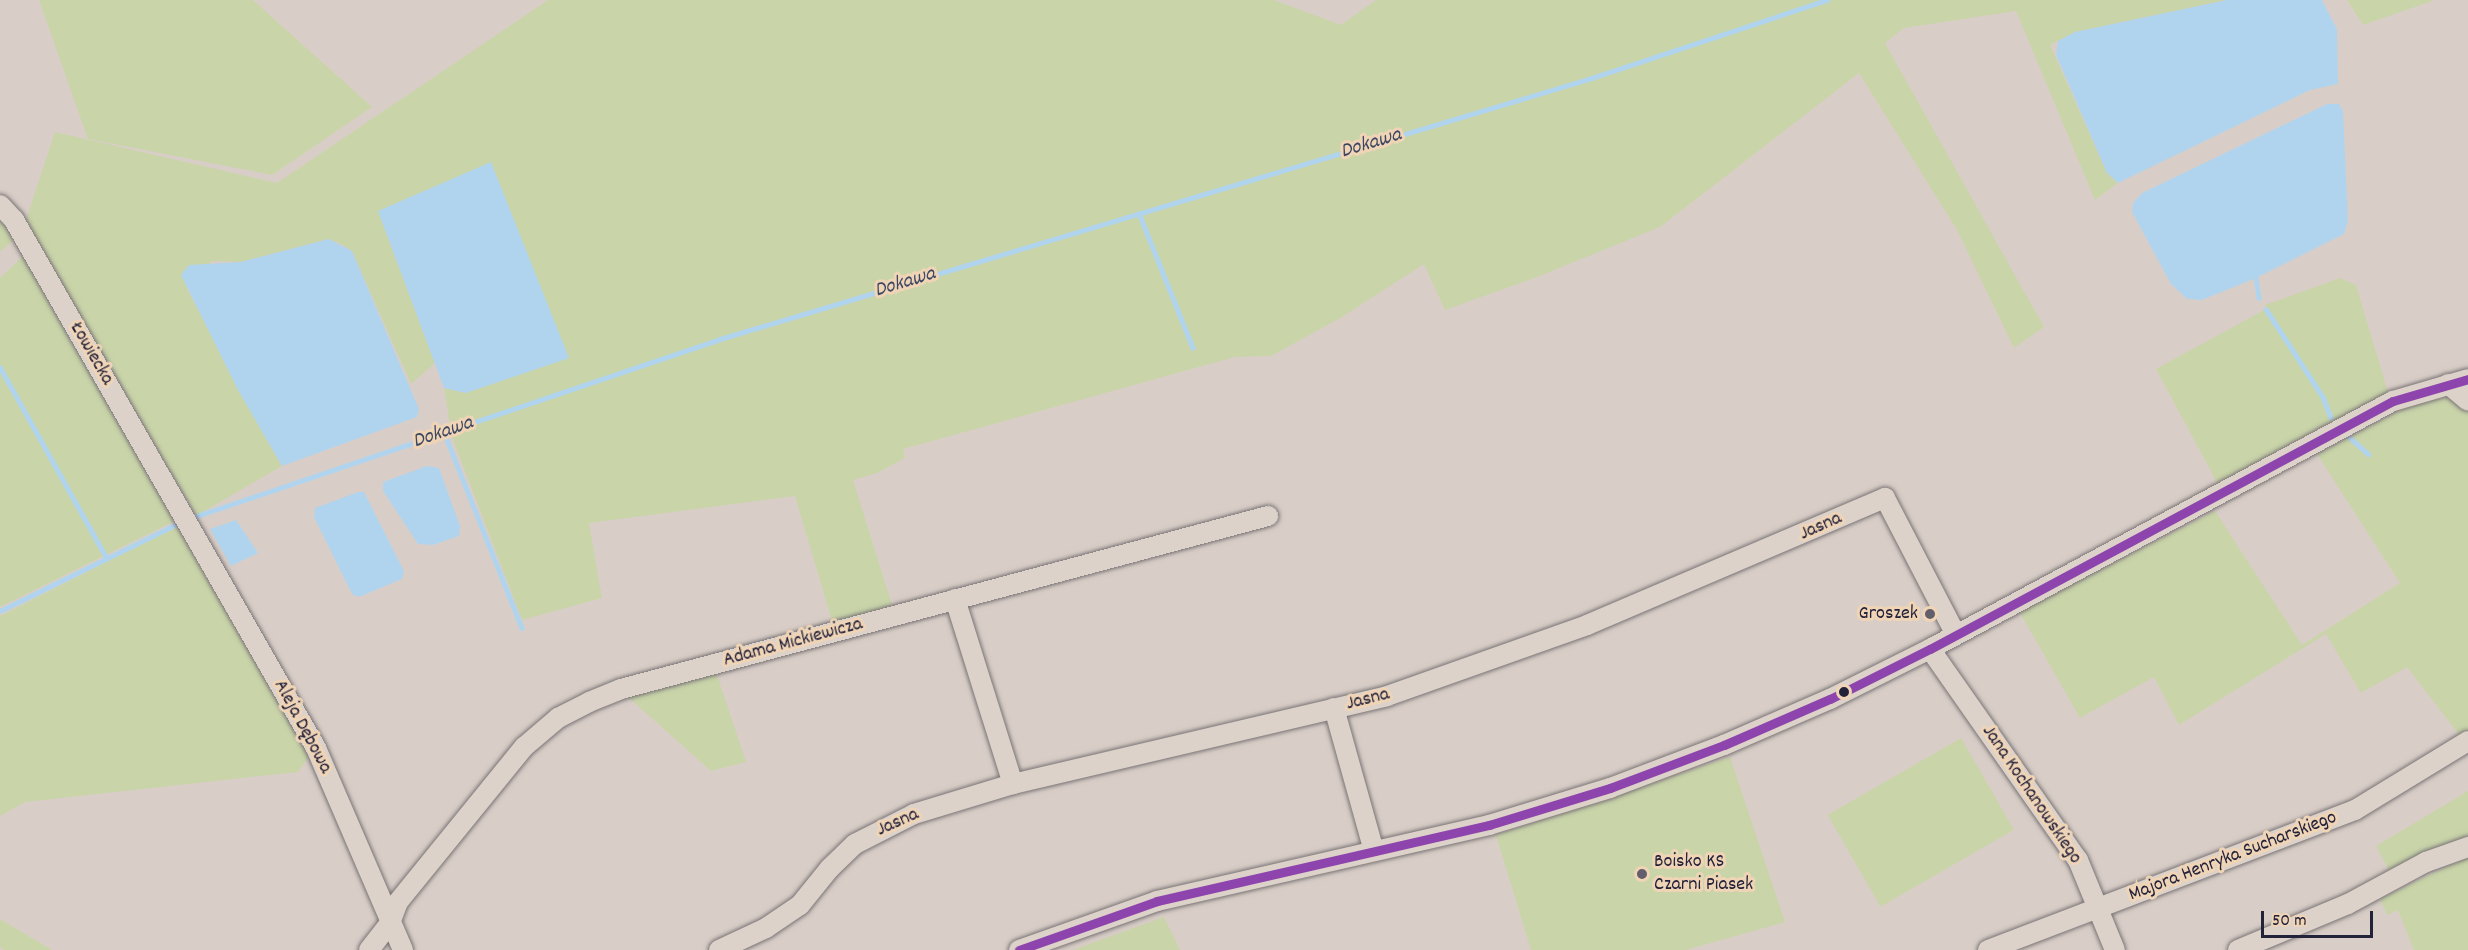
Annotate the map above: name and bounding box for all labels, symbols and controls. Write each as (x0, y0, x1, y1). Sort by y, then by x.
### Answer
water label: Dokawa (1338, 123, 1404, 165)
water label: Dokawa (872, 262, 938, 304)
street label: Łowiecka (64, 318, 118, 390)
water label: Dokawa (410, 411, 476, 455)
street label: Jasna (1796, 507, 1846, 547)
place label: Groszek (1859, 602, 1918, 626)
marker: Groszek (1923, 607, 1937, 621)
street label: Adama Mickiewicza (721, 613, 865, 673)
street label: Aleja Dębowa (267, 676, 337, 778)
street label: Jasna (1344, 683, 1392, 717)
unlabelled marker (1838, 686, 1850, 698)
street label: Jana Kochanowskiego (1976, 721, 2086, 869)
street label: Jasna (873, 803, 923, 843)
street label: Majora Henryka Sucharskiego (2126, 806, 2340, 908)
place label: Boisko KS Czarni Piasek (1654, 850, 1753, 897)
marker: Boisko KS Czarni Piasek (1635, 867, 1649, 881)
scale bar (2264, 899, 2376, 937)
text: 50 m (2272, 909, 2307, 934)

